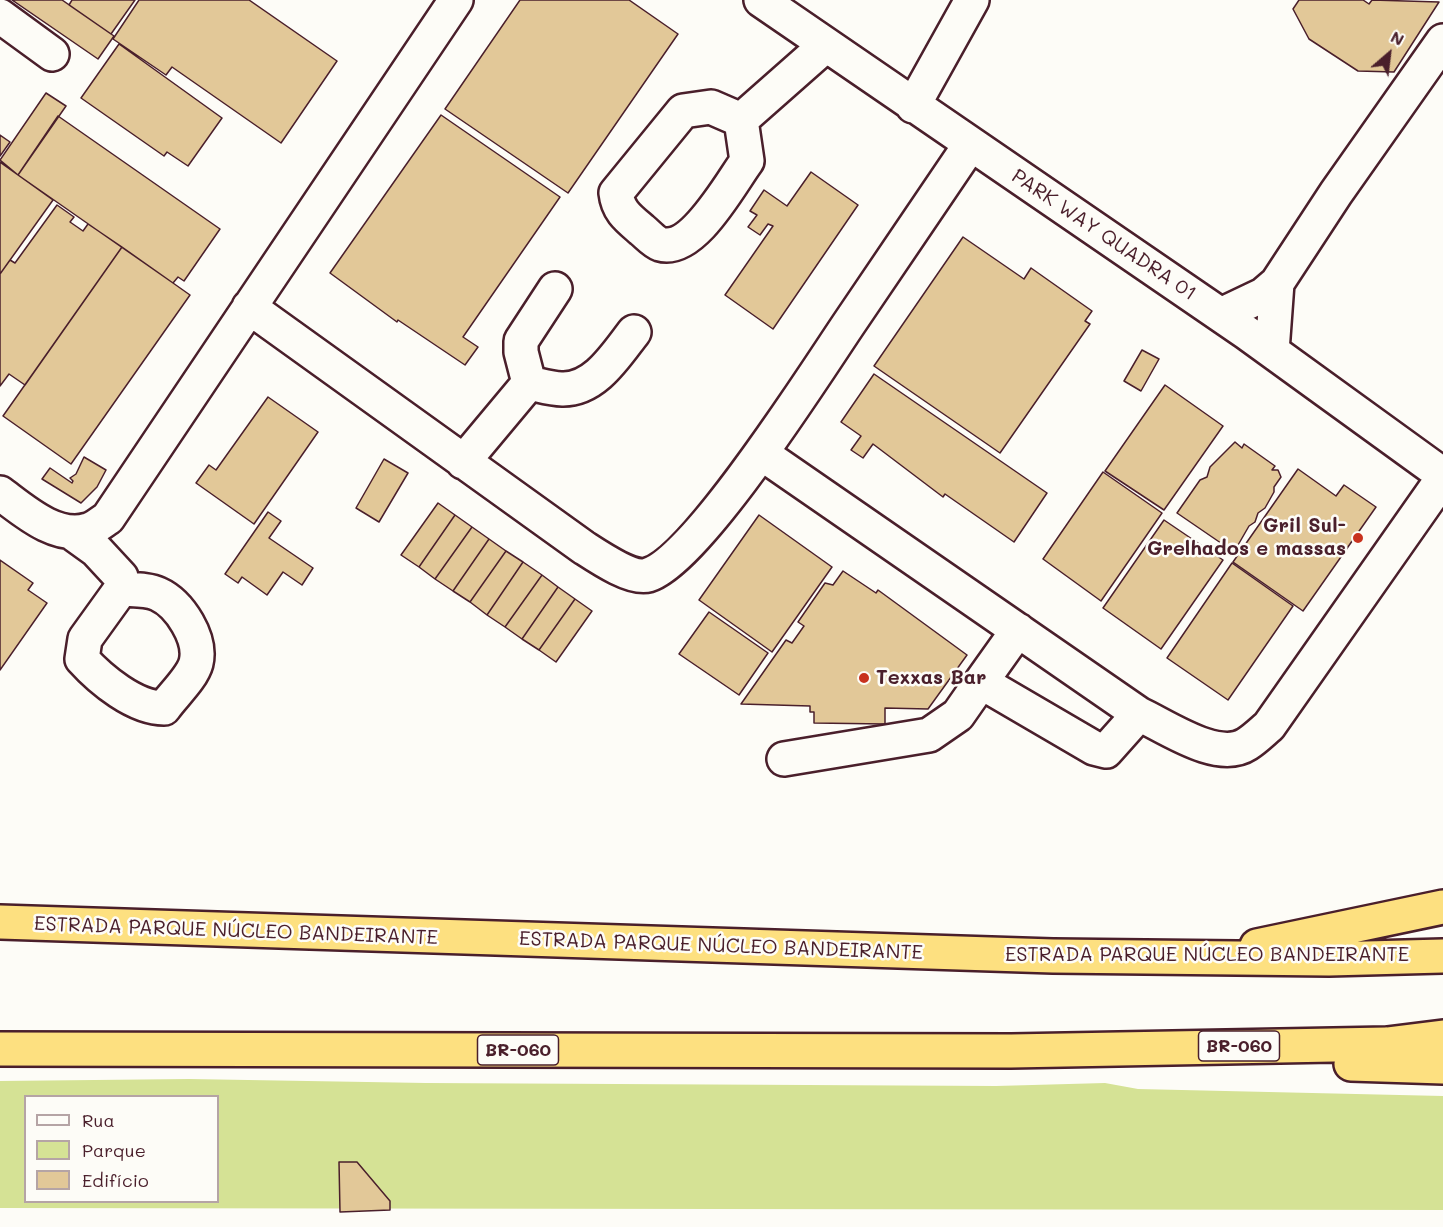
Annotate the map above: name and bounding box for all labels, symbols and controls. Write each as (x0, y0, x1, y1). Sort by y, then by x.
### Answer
north arrow (1359, 24, 1419, 84)
text: N (1387, 26, 1408, 50)
street label: PARK WAY QUADRA 01 (1007, 164, 1201, 306)
place label: Gril Sul- Grelhados e massas (1147, 514, 1346, 561)
marker: Gril Sul- Grelhados e massas (1351, 531, 1365, 545)
place label: Texxas Bar (876, 666, 987, 690)
marker: Texxas Bar (857, 671, 871, 685)
street label: ESTRADA PARQUE NÚCLEO BANDEIRANTE (34, 912, 438, 950)
street label: ESTRADA PARQUE NÚCLEO BANDEIRANTE (519, 927, 923, 965)
street label: ESTRADA PARQUE NÚCLEO BANDEIRANTE (1005, 943, 1409, 967)
road number: BR-060 (1198, 1031, 1280, 1061)
road number: BR-060 (478, 1035, 558, 1065)
legend (24, 1095, 219, 1203)
text: Rua (82, 1108, 115, 1132)
text: Parque (82, 1138, 146, 1162)
text: Edifício (82, 1168, 149, 1192)

